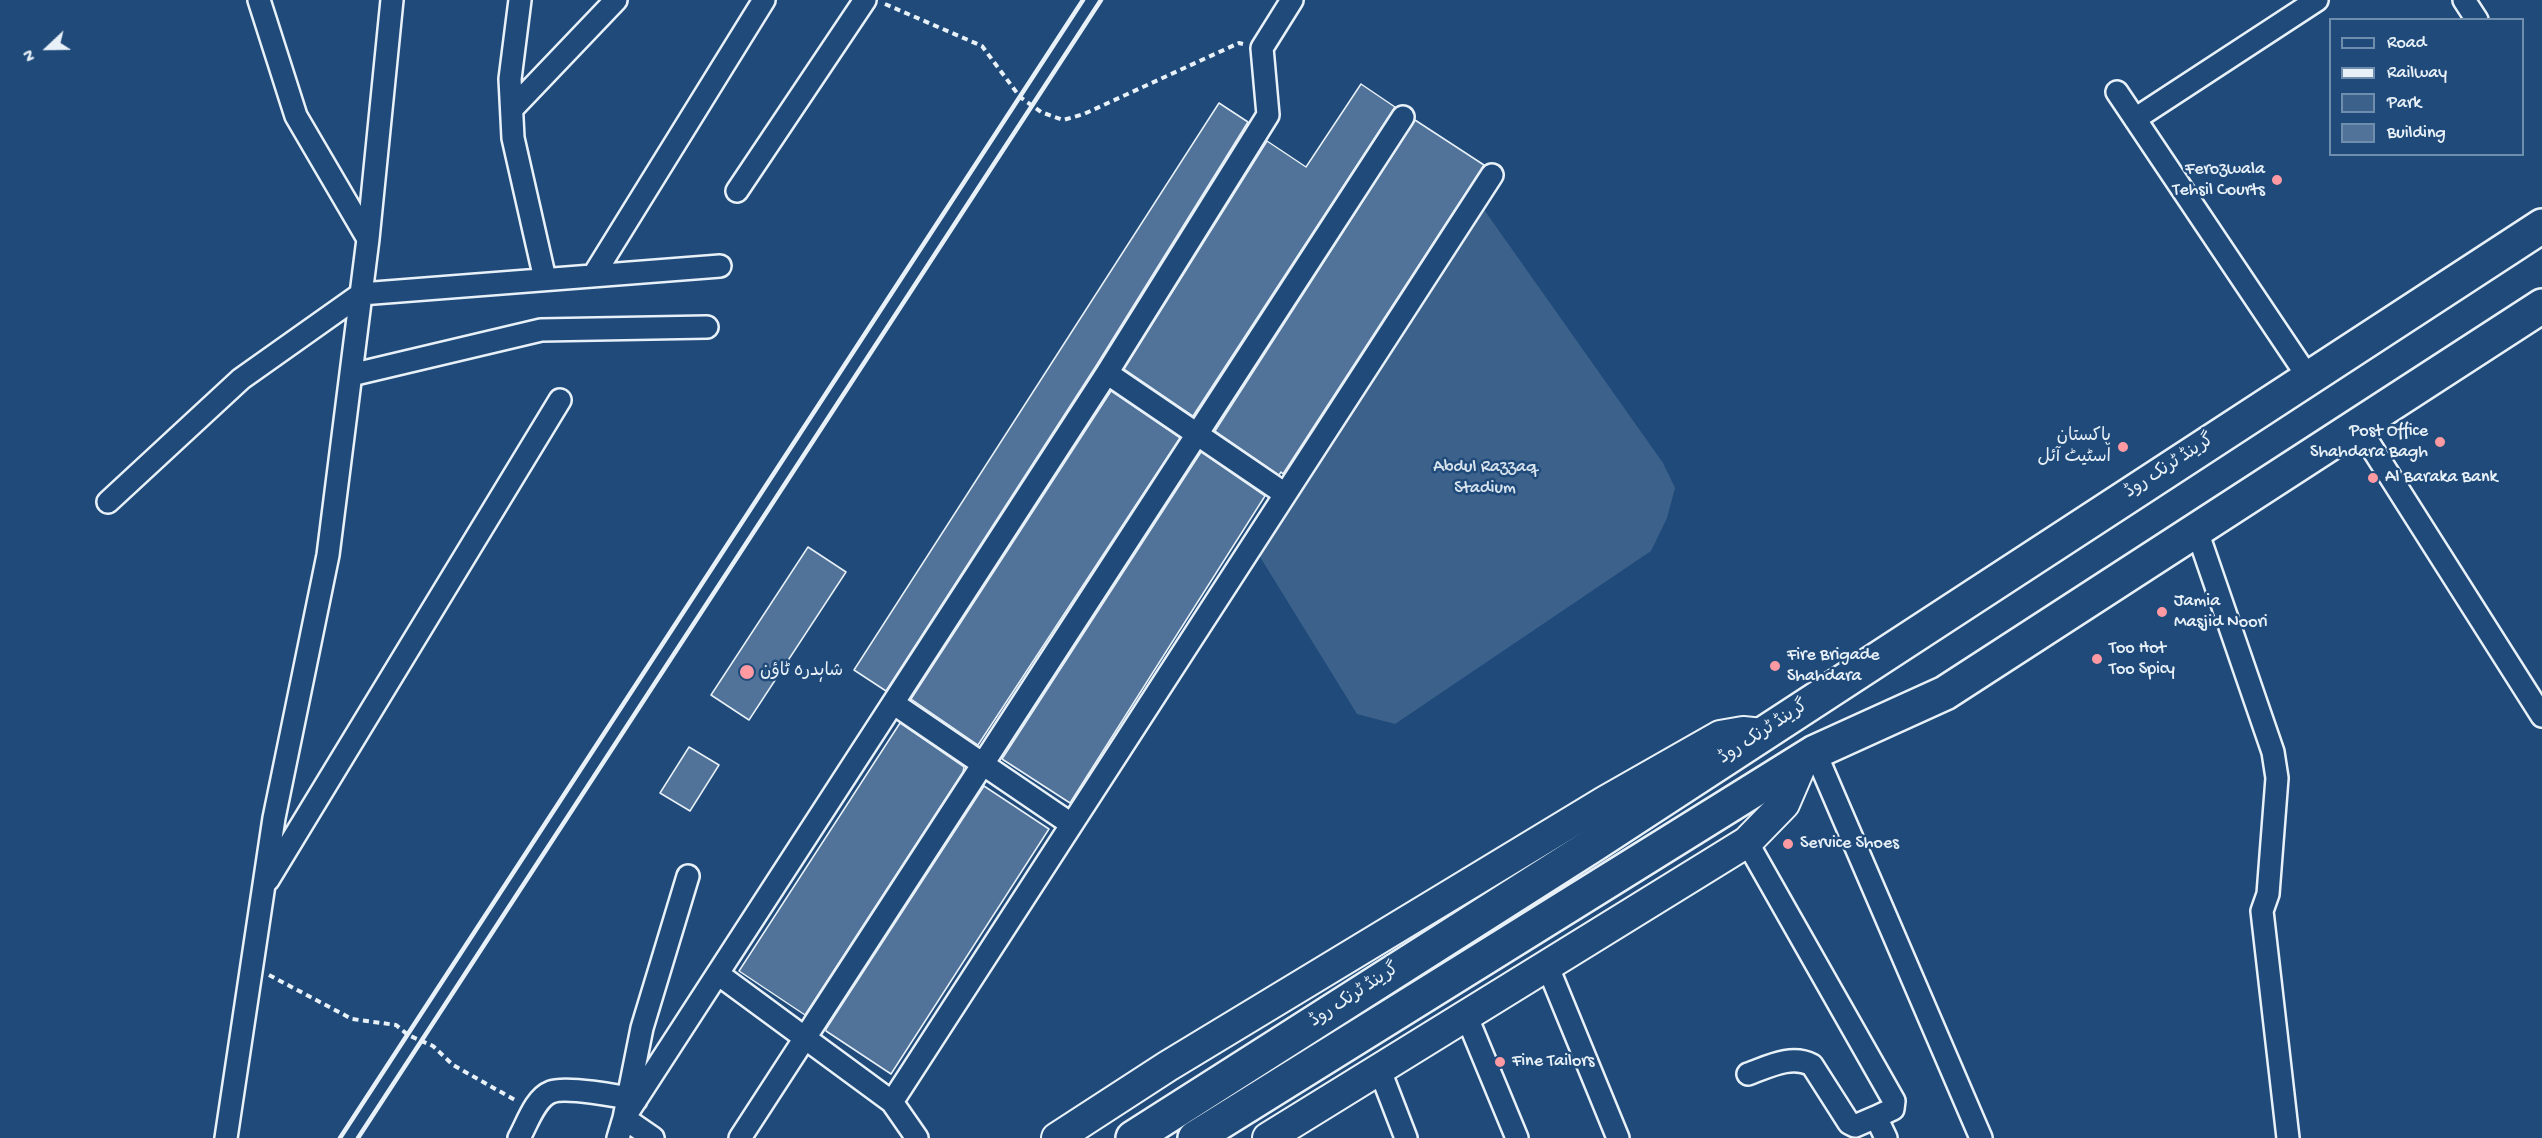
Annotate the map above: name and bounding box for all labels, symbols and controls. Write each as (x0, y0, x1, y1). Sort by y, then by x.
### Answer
north arrow (18, 18, 78, 78)
legend (2329, 18, 2524, 156)
text: Road (2387, 33, 2426, 54)
text: N (20, 47, 42, 63)
text: Railway (2387, 63, 2447, 84)
text: Park (2387, 93, 2421, 114)
text: Building (2387, 123, 2446, 144)
place label: Ferozwala Tehsil Courts (2172, 159, 2265, 201)
marker: Ferozwala Tehsil Courts (2270, 173, 2284, 187)
place label: Post Office Shahdara Bagh (2310, 421, 2428, 464)
place label: پاکستان اسٹیٹ آئل (2038, 426, 2111, 468)
street label: گرینڈ ٹرنک روڈ (2121, 430, 2219, 504)
marker: Post Office Shahdara Bagh (2433, 435, 2447, 449)
marker: پاکستان اسٹیٹ آئل (2116, 440, 2130, 454)
park label: Abdul Razzaq Stadium (1433, 457, 1537, 500)
place label: Al Baraka Bank (2385, 467, 2497, 489)
marker: Al Baraka Bank (2366, 471, 2380, 485)
place label: Jamia Masjid Noori (2174, 591, 2268, 634)
marker: Jamia Masjid Noori (2155, 605, 2169, 619)
place label: Too Hot Too Spicy (2109, 638, 2175, 680)
place label: Fire Brigade Shahdara (1787, 645, 1880, 688)
marker: Too Hot Too Spicy (2090, 652, 2104, 666)
marker: Fire Brigade Shahdara (1768, 659, 1782, 673)
place label: شاہدرہ ٹاؤن (760, 661, 843, 683)
marker: شاہدرہ ٹاؤن (738, 663, 756, 681)
street label: گرینڈ ٹرنک روڈ (1715, 696, 1813, 770)
place label: Service Shoes (1800, 833, 1899, 855)
marker: Service Shoes (1781, 837, 1795, 851)
street label: گرینڈ ٹرنک روڈ (1306, 959, 1404, 1033)
place label: Fine Tailors (1512, 1051, 1594, 1073)
marker: Fine Tailors (1493, 1055, 1507, 1069)

